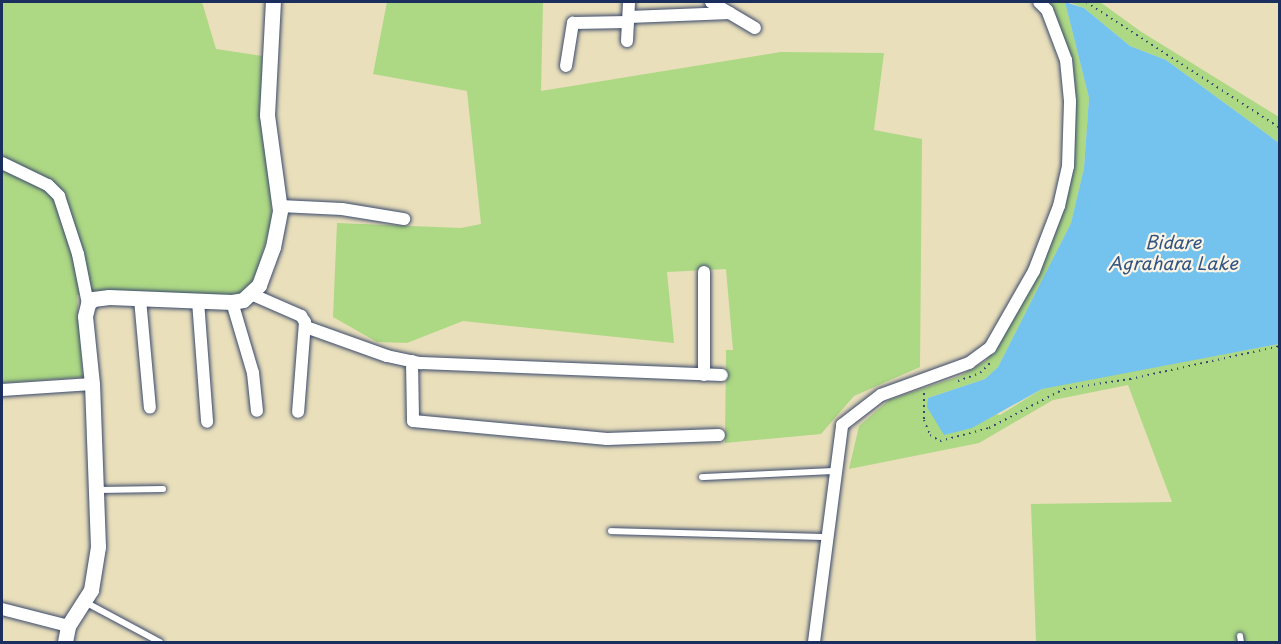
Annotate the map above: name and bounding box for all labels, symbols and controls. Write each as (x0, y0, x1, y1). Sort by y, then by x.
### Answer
water label: Bidare Agrahara Lake (1107, 232, 1239, 274)

